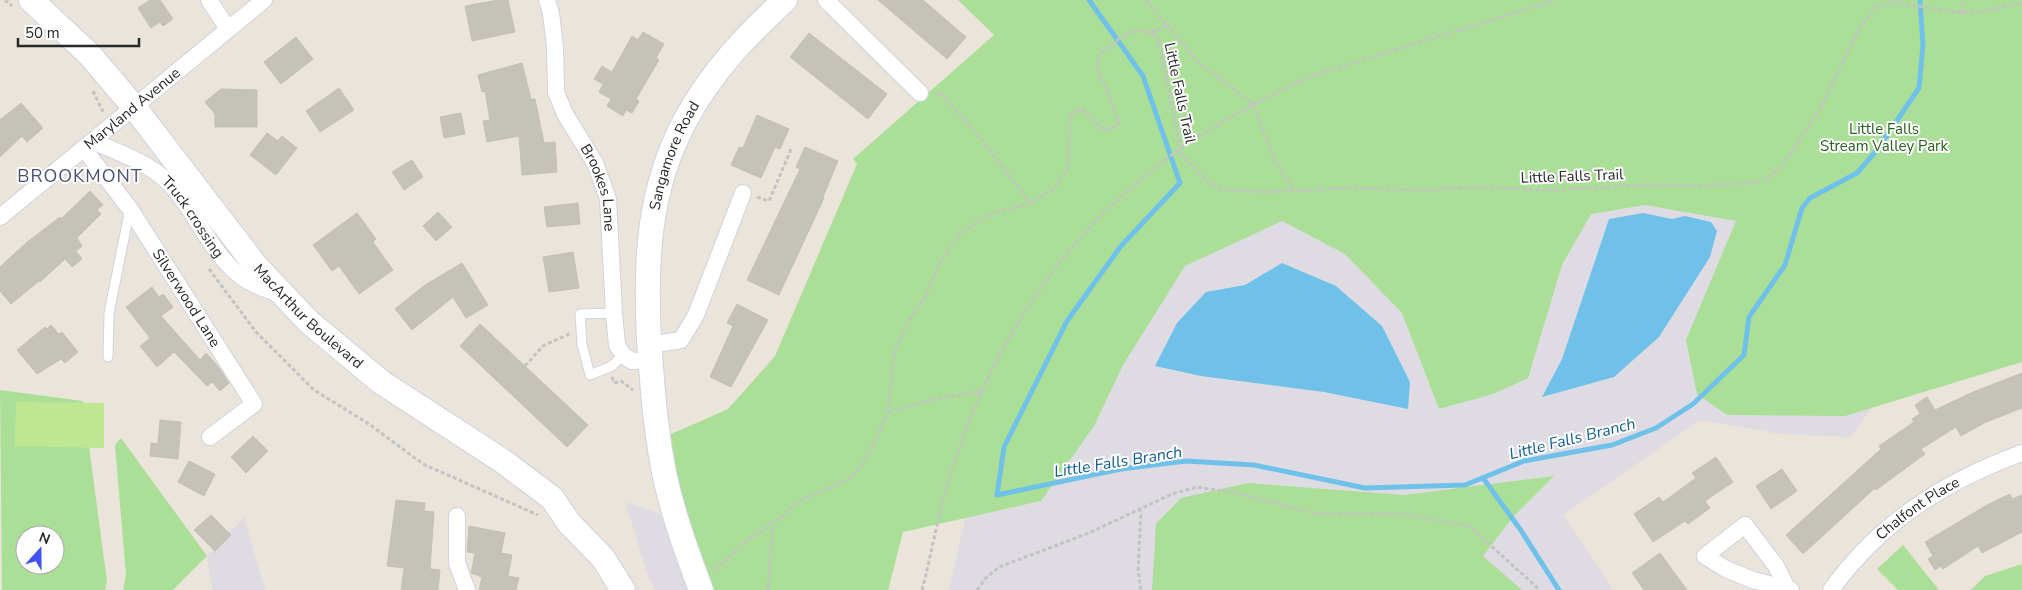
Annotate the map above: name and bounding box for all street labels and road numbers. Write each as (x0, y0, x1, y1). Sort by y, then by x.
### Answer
street label: Little Falls Trail (1160, 41, 1201, 146)
street label: Maryland Avenue (80, 63, 184, 154)
street label: Sangamore Road (644, 97, 704, 212)
street label: Brookes Lane (576, 140, 620, 232)
street label: Little Falls Trail (1520, 164, 1624, 188)
street label: Truck crossing (158, 171, 229, 262)
street label: Silverwood Lane (148, 245, 225, 351)
street label: MacArthur Boulevard (249, 259, 368, 373)
street label: Chalfont Place (1871, 472, 1963, 544)

